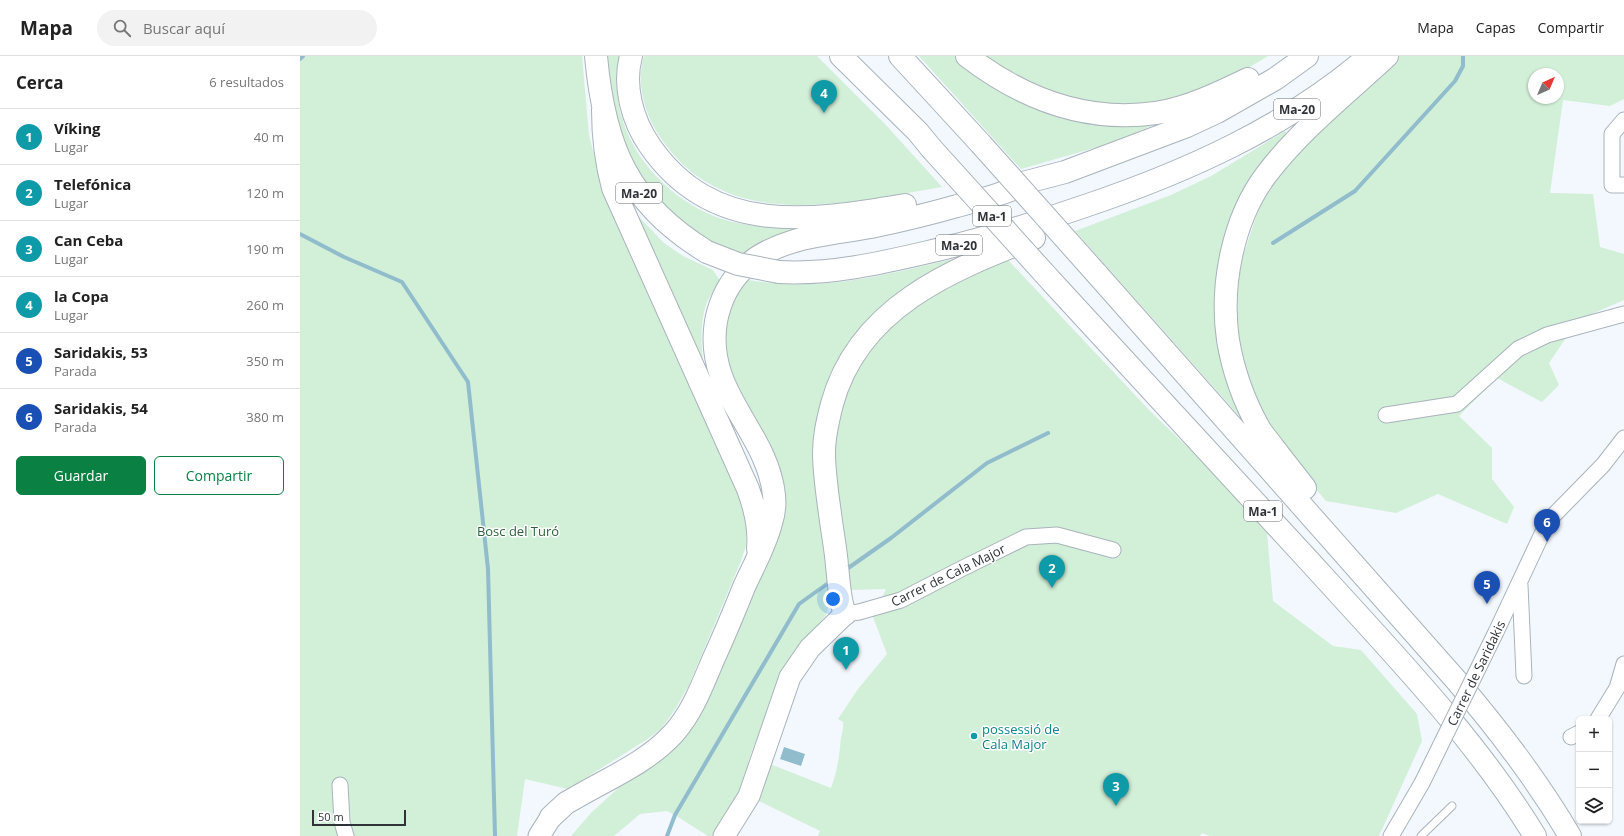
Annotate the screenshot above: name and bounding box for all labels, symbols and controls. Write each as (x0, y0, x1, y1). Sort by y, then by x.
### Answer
search box (97, 10, 377, 46)
text: Mapa (20, 15, 73, 41)
icon: search (111, 17, 133, 39)
text: Buscar aquí (143, 18, 225, 38)
text: Mapa (1417, 18, 1454, 37)
text: Capas (1476, 18, 1515, 37)
text: Compartir (1537, 18, 1604, 37)
north arrow (1528, 68, 1564, 104)
text: Cerca (16, 71, 64, 94)
text: 6 resultados (209, 73, 284, 91)
pin: 4 (811, 80, 837, 113)
road number: Ma-20 (1274, 99, 1320, 119)
text: Víking (54, 118, 101, 138)
text: 1 (25, 128, 33, 146)
text: 40 m (254, 128, 284, 146)
text: Lugar (54, 138, 88, 156)
text: Telefónica (54, 174, 131, 194)
road number: Ma-20 (616, 183, 662, 203)
text: 2 (25, 184, 33, 202)
text: 120 m (246, 184, 284, 202)
text: Lugar (54, 194, 88, 212)
road number: Ma-1 (973, 206, 1011, 226)
text: Can Ceba (54, 230, 123, 250)
road number: Ma-20 (936, 235, 982, 255)
text: 3 (25, 240, 33, 258)
text: 190 m (246, 240, 284, 258)
text: Lugar (54, 250, 88, 268)
text: la Copa (54, 286, 109, 306)
text: 4 (25, 296, 33, 314)
text: 260 m (246, 296, 284, 314)
text: Lugar (54, 306, 88, 324)
text: Saridakis, 53 (54, 342, 148, 362)
text: 5 (25, 352, 33, 370)
text: 350 m (246, 352, 284, 370)
text: Parada (54, 362, 97, 380)
text: Saridakis, 54 (54, 398, 148, 418)
text: 6 (25, 408, 33, 426)
text: 380 m (246, 408, 284, 426)
text: Parada (54, 418, 97, 436)
button: Guardar (16, 456, 146, 495)
button: Compartir (154, 456, 284, 495)
road number: Ma-1 (1244, 501, 1282, 521)
pin: 6 (1534, 509, 1560, 542)
park label: Bosc del Turó (477, 522, 559, 540)
street label: Carrer de Cala Major (888, 539, 1009, 611)
pin: 2 (1039, 555, 1065, 588)
pin: 5 (1474, 571, 1500, 604)
your location (823, 589, 843, 609)
street label: Carrer de Saridakis (1443, 617, 1509, 729)
pin: 1 (833, 637, 859, 670)
map controls (1576, 716, 1612, 824)
button: + (1576, 716, 1612, 752)
place label: possessió de Cala Major (982, 720, 1060, 753)
marker: possessió de Cala Major (969, 731, 979, 741)
button: − (1576, 752, 1612, 788)
pin: 3 (1103, 773, 1129, 806)
button: layers (1576, 788, 1612, 824)
scale bar (312, 808, 406, 827)
text: 50 m (318, 809, 344, 824)

